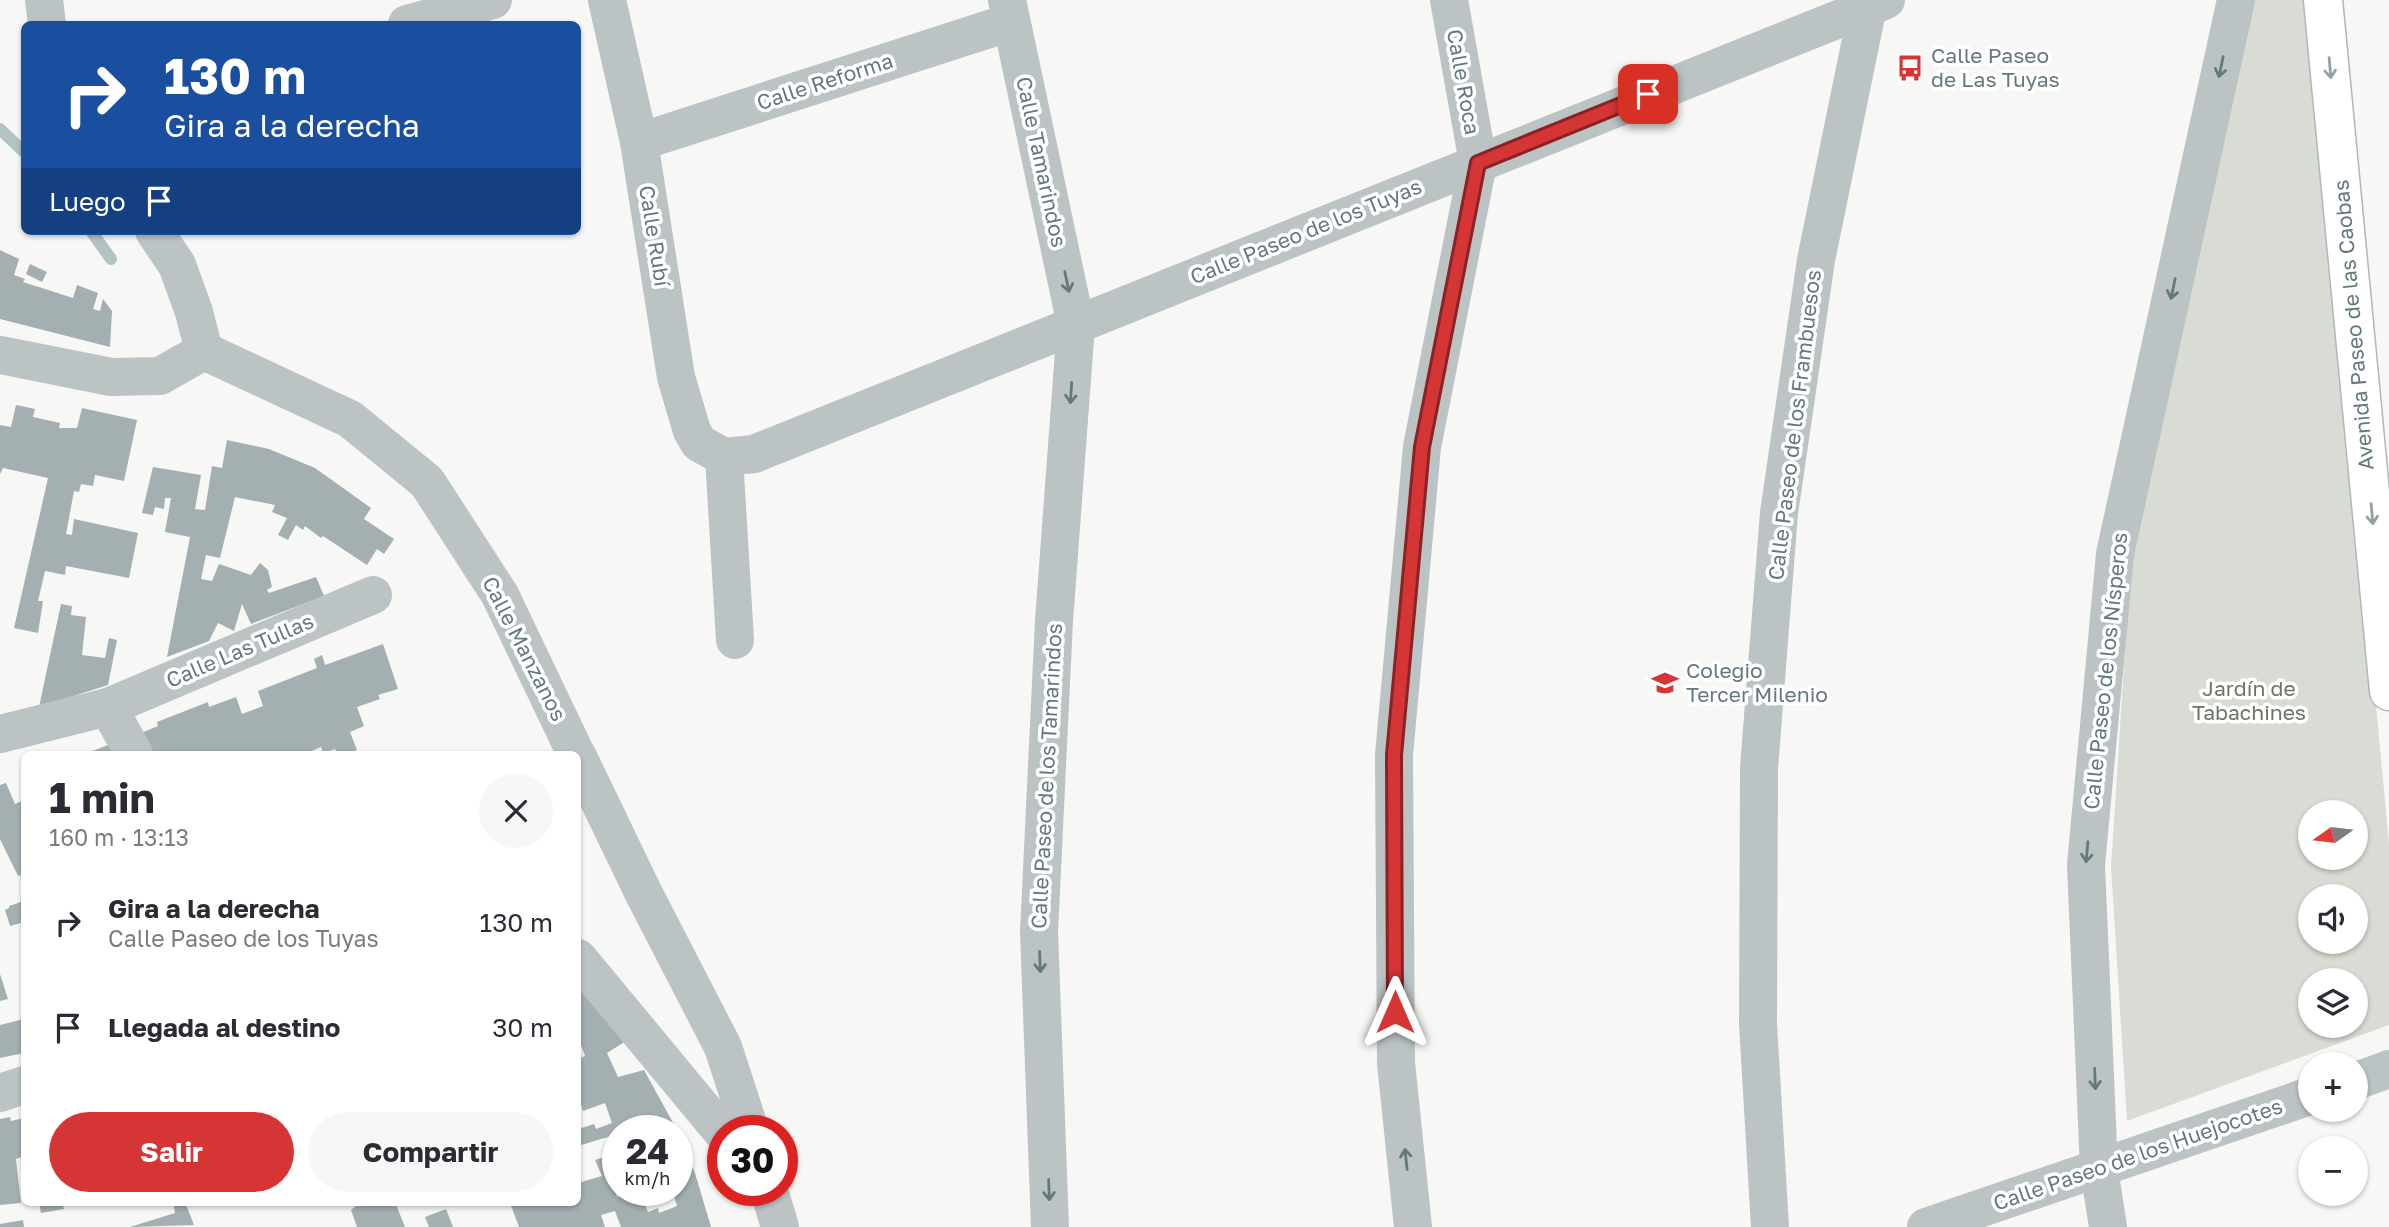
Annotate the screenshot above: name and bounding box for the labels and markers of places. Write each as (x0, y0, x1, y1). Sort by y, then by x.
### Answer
place label: Calle Paseo de Las Tuyas (1931, 42, 2060, 92)
bus stop icon: Calle Paseo de Las Tuyas (1895, 53, 1925, 83)
pin (1618, 64, 1678, 124)
place label: Colegio Tercer Milenio (1686, 657, 1828, 707)
school or university icon: Colegio Tercer Milenio (1650, 668, 1680, 698)

